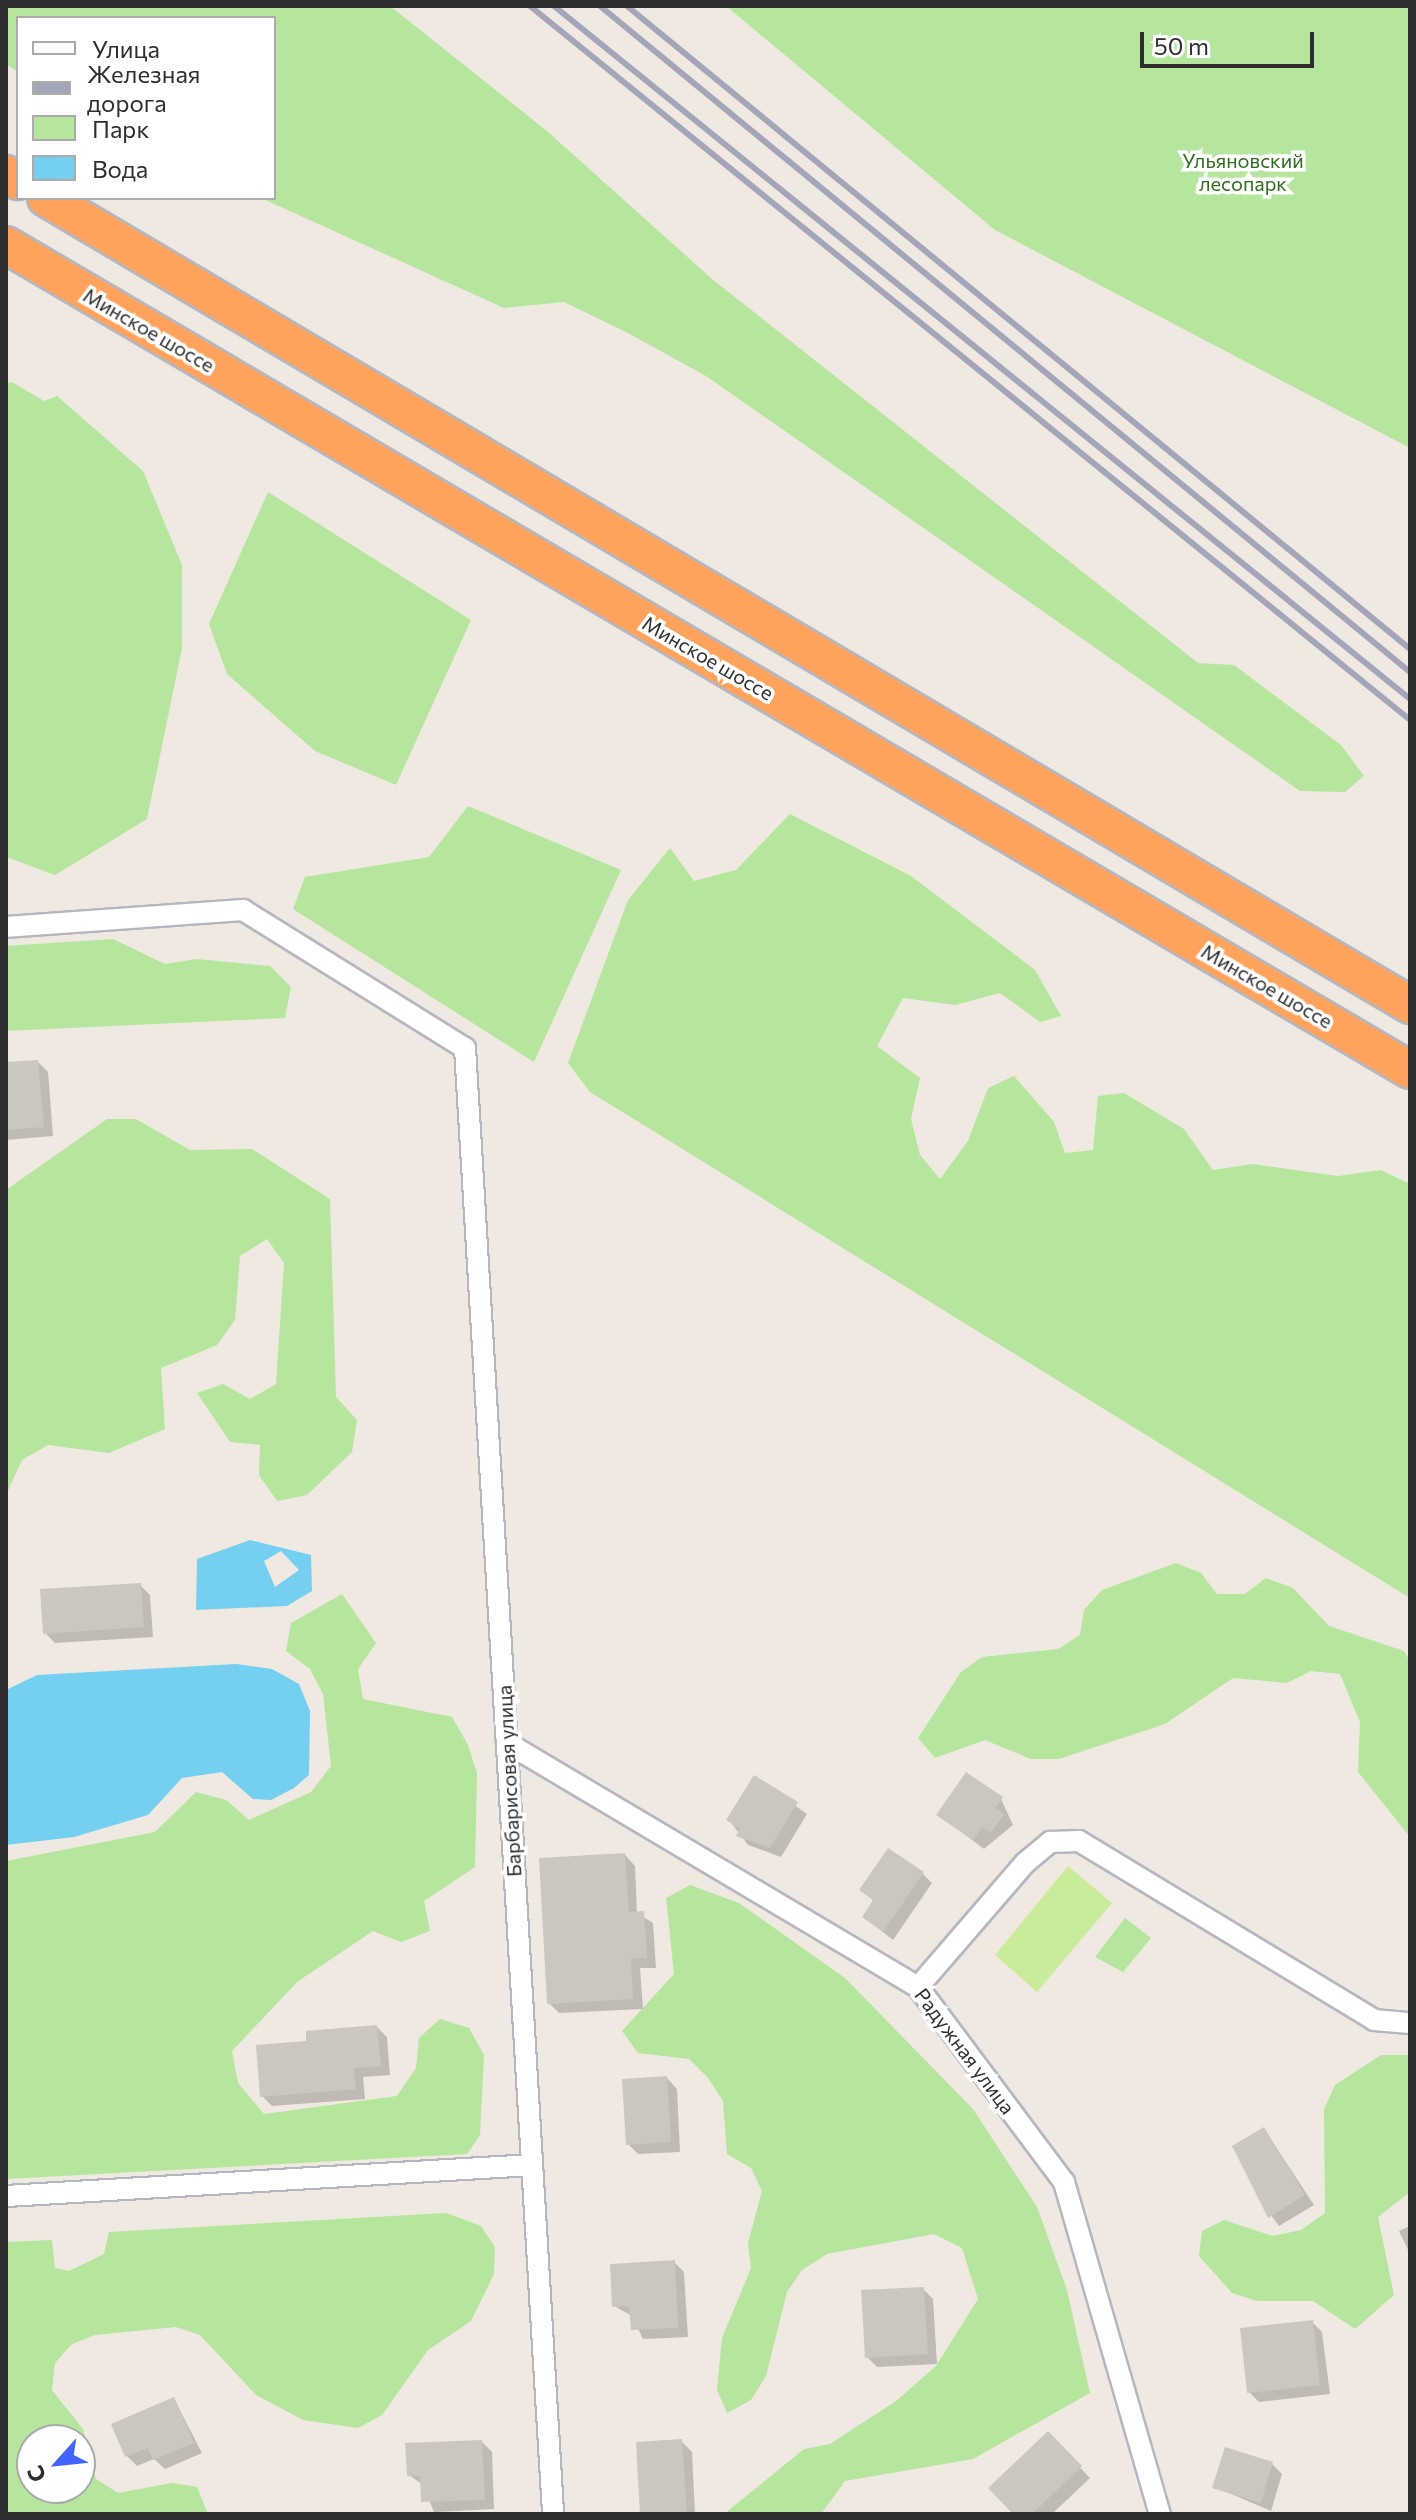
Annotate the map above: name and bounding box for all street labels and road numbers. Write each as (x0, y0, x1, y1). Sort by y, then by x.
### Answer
street label: Минское шоссе (79, 283, 219, 377)
street label: Минское шоссе (638, 611, 778, 705)
street label: Минское шоссе (1197, 939, 1337, 1033)
street label: Барбарисовая улица (492, 1684, 526, 1878)
street label: Радужная улица (910, 1983, 1020, 2119)

